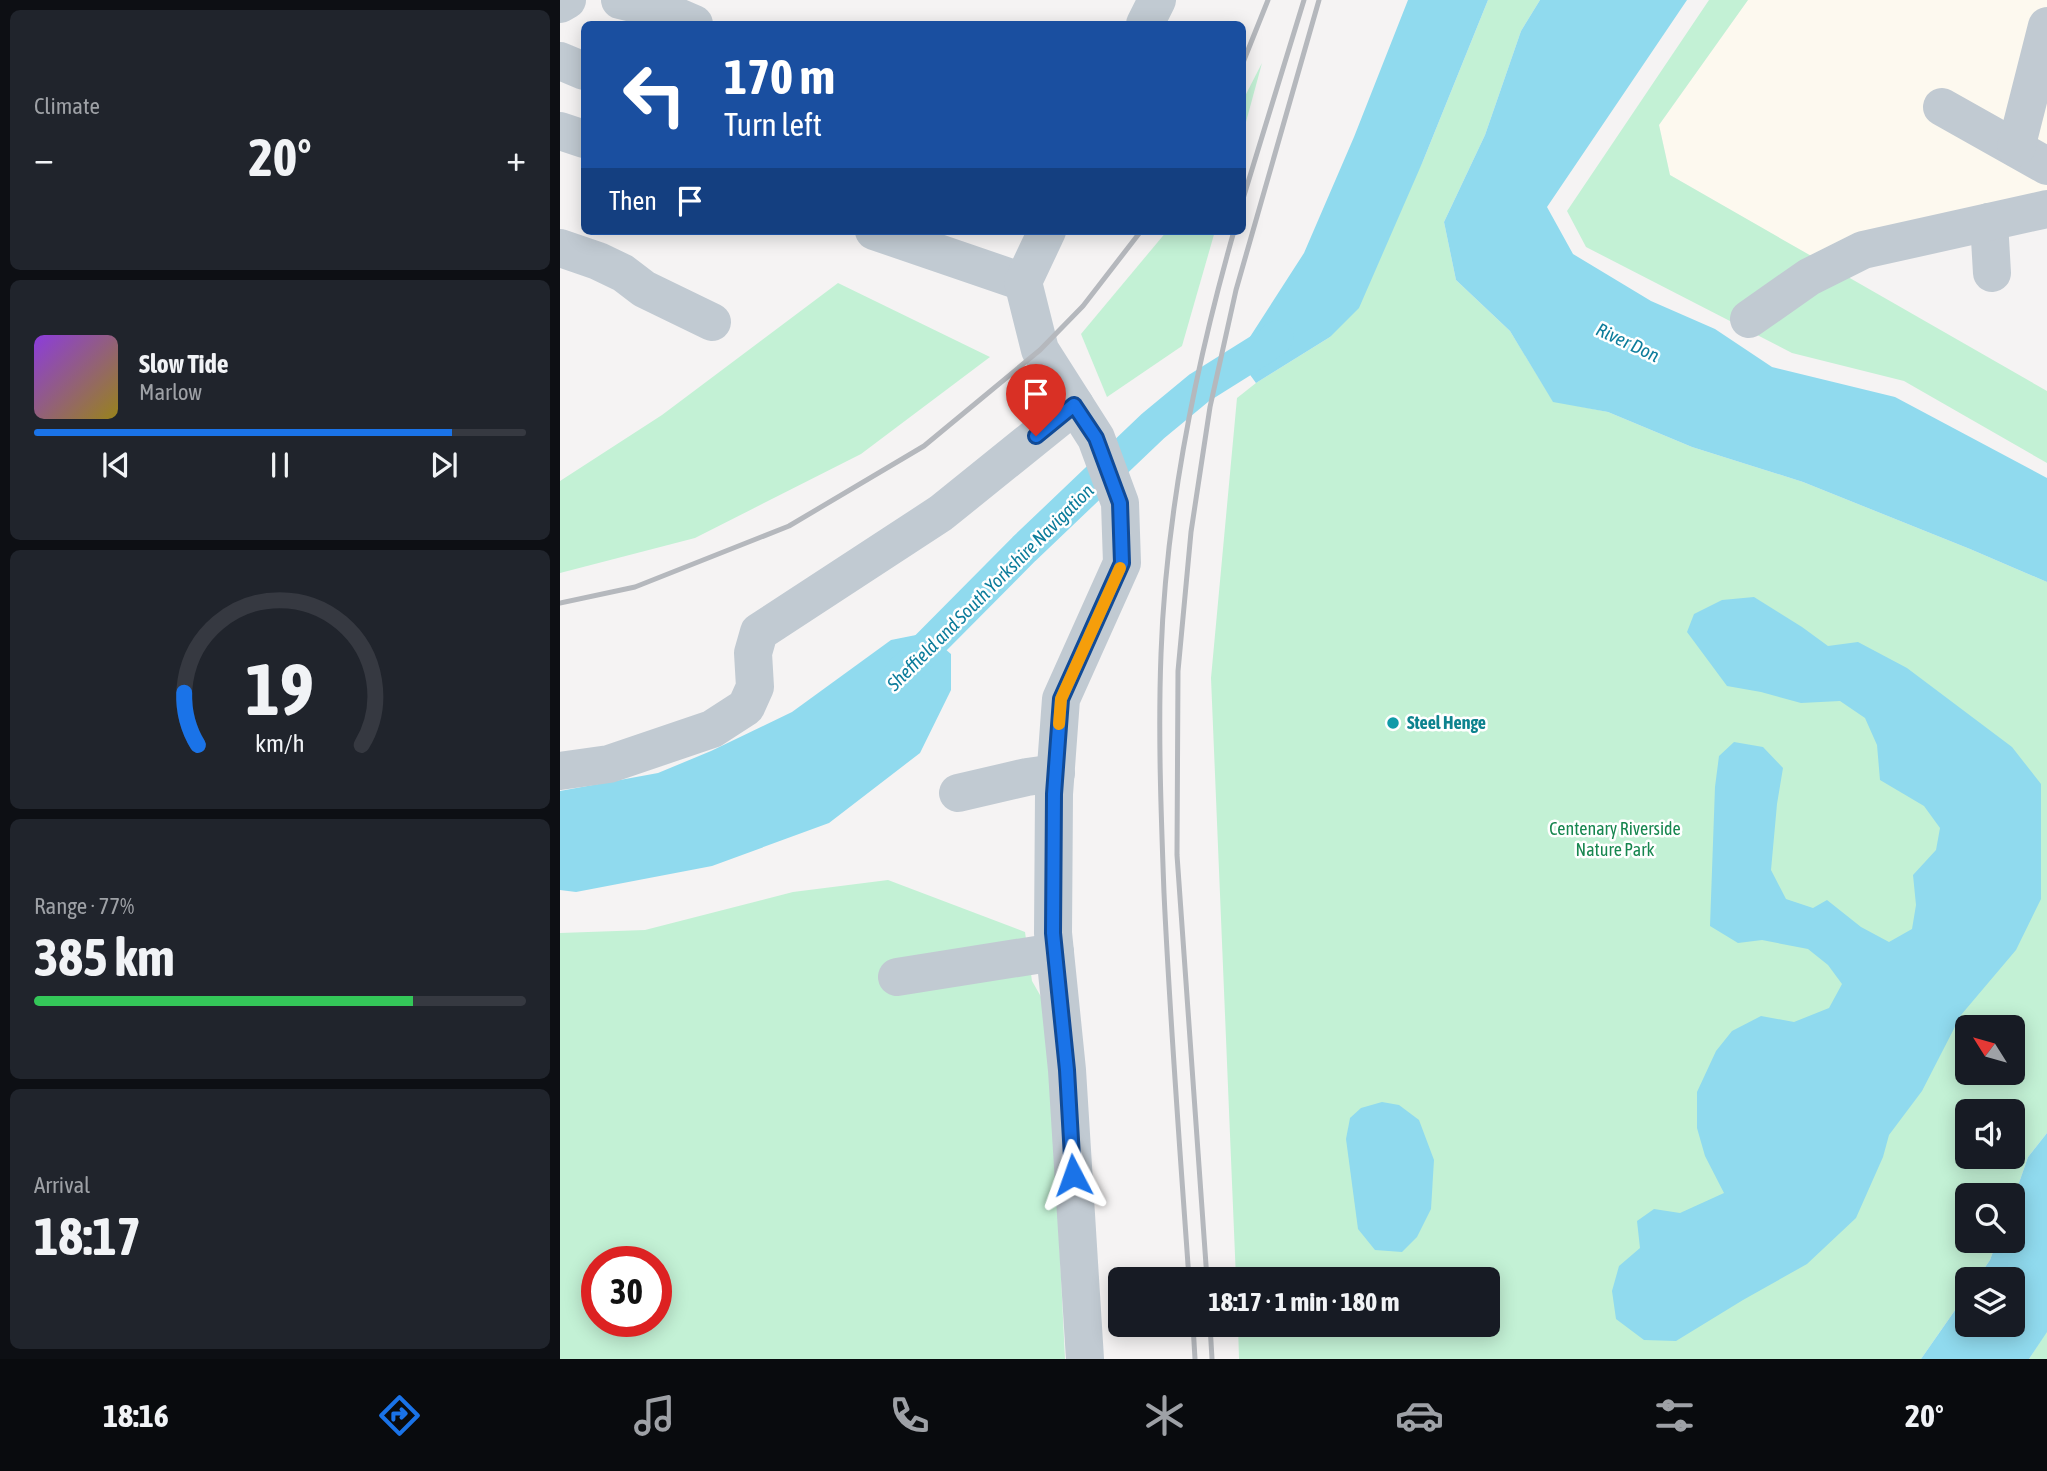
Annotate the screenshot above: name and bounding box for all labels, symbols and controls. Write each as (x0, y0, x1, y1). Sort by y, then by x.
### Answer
text: 170 m (724, 48, 835, 104)
icon: left (609, 49, 700, 140)
text: Climate (34, 93, 100, 119)
text: Turn left (724, 106, 822, 143)
text: 20° (248, 127, 312, 187)
text: − (34, 136, 54, 179)
text: + (506, 136, 526, 179)
icon: arrive (671, 182, 709, 220)
text: Then (609, 186, 657, 216)
water label: River Don (1593, 318, 1663, 366)
text: Slow Tide (139, 349, 229, 379)
pin (1006, 364, 1066, 436)
icon: arrive (1017, 375, 1055, 413)
text: Marlow (139, 379, 202, 405)
icon: previous (97, 446, 135, 484)
icon: pause (261, 446, 299, 484)
icon: next (425, 446, 463, 484)
water label: Sheffield and South Yorkshire Navigation (881, 479, 1098, 696)
text: 19 (246, 648, 314, 731)
place label: Steel Henge (1407, 712, 1486, 733)
marker: Steel Henge (1385, 715, 1401, 731)
text: km/h (255, 729, 305, 757)
park label: Centenary Riverside Nature Park (1549, 818, 1681, 860)
text: Range · 77% (34, 893, 134, 919)
text: 385 km (34, 927, 175, 987)
north arrow (1955, 1015, 2025, 1085)
map controls (1955, 1015, 2025, 1337)
button: sound (1955, 1099, 2025, 1169)
position arrow (1036, 1138, 1110, 1212)
text: Arrival (34, 1172, 90, 1198)
button: search (1955, 1183, 2025, 1253)
text: 18:17 (34, 1206, 141, 1266)
speed limit sign: 30 (581, 1246, 672, 1337)
button: layers (1955, 1267, 2025, 1337)
text: 18:17 · 1 min · 180 m (1209, 1287, 1399, 1317)
icon: directions (375, 1391, 424, 1440)
icon: music (630, 1391, 679, 1440)
icon: phone (885, 1391, 934, 1440)
icon: climate (1140, 1391, 1189, 1440)
icon: car (1395, 1391, 1444, 1440)
icon: filters (1650, 1391, 1699, 1440)
text: 18:16 (103, 1397, 169, 1434)
text: 20° (1905, 1397, 1944, 1434)

